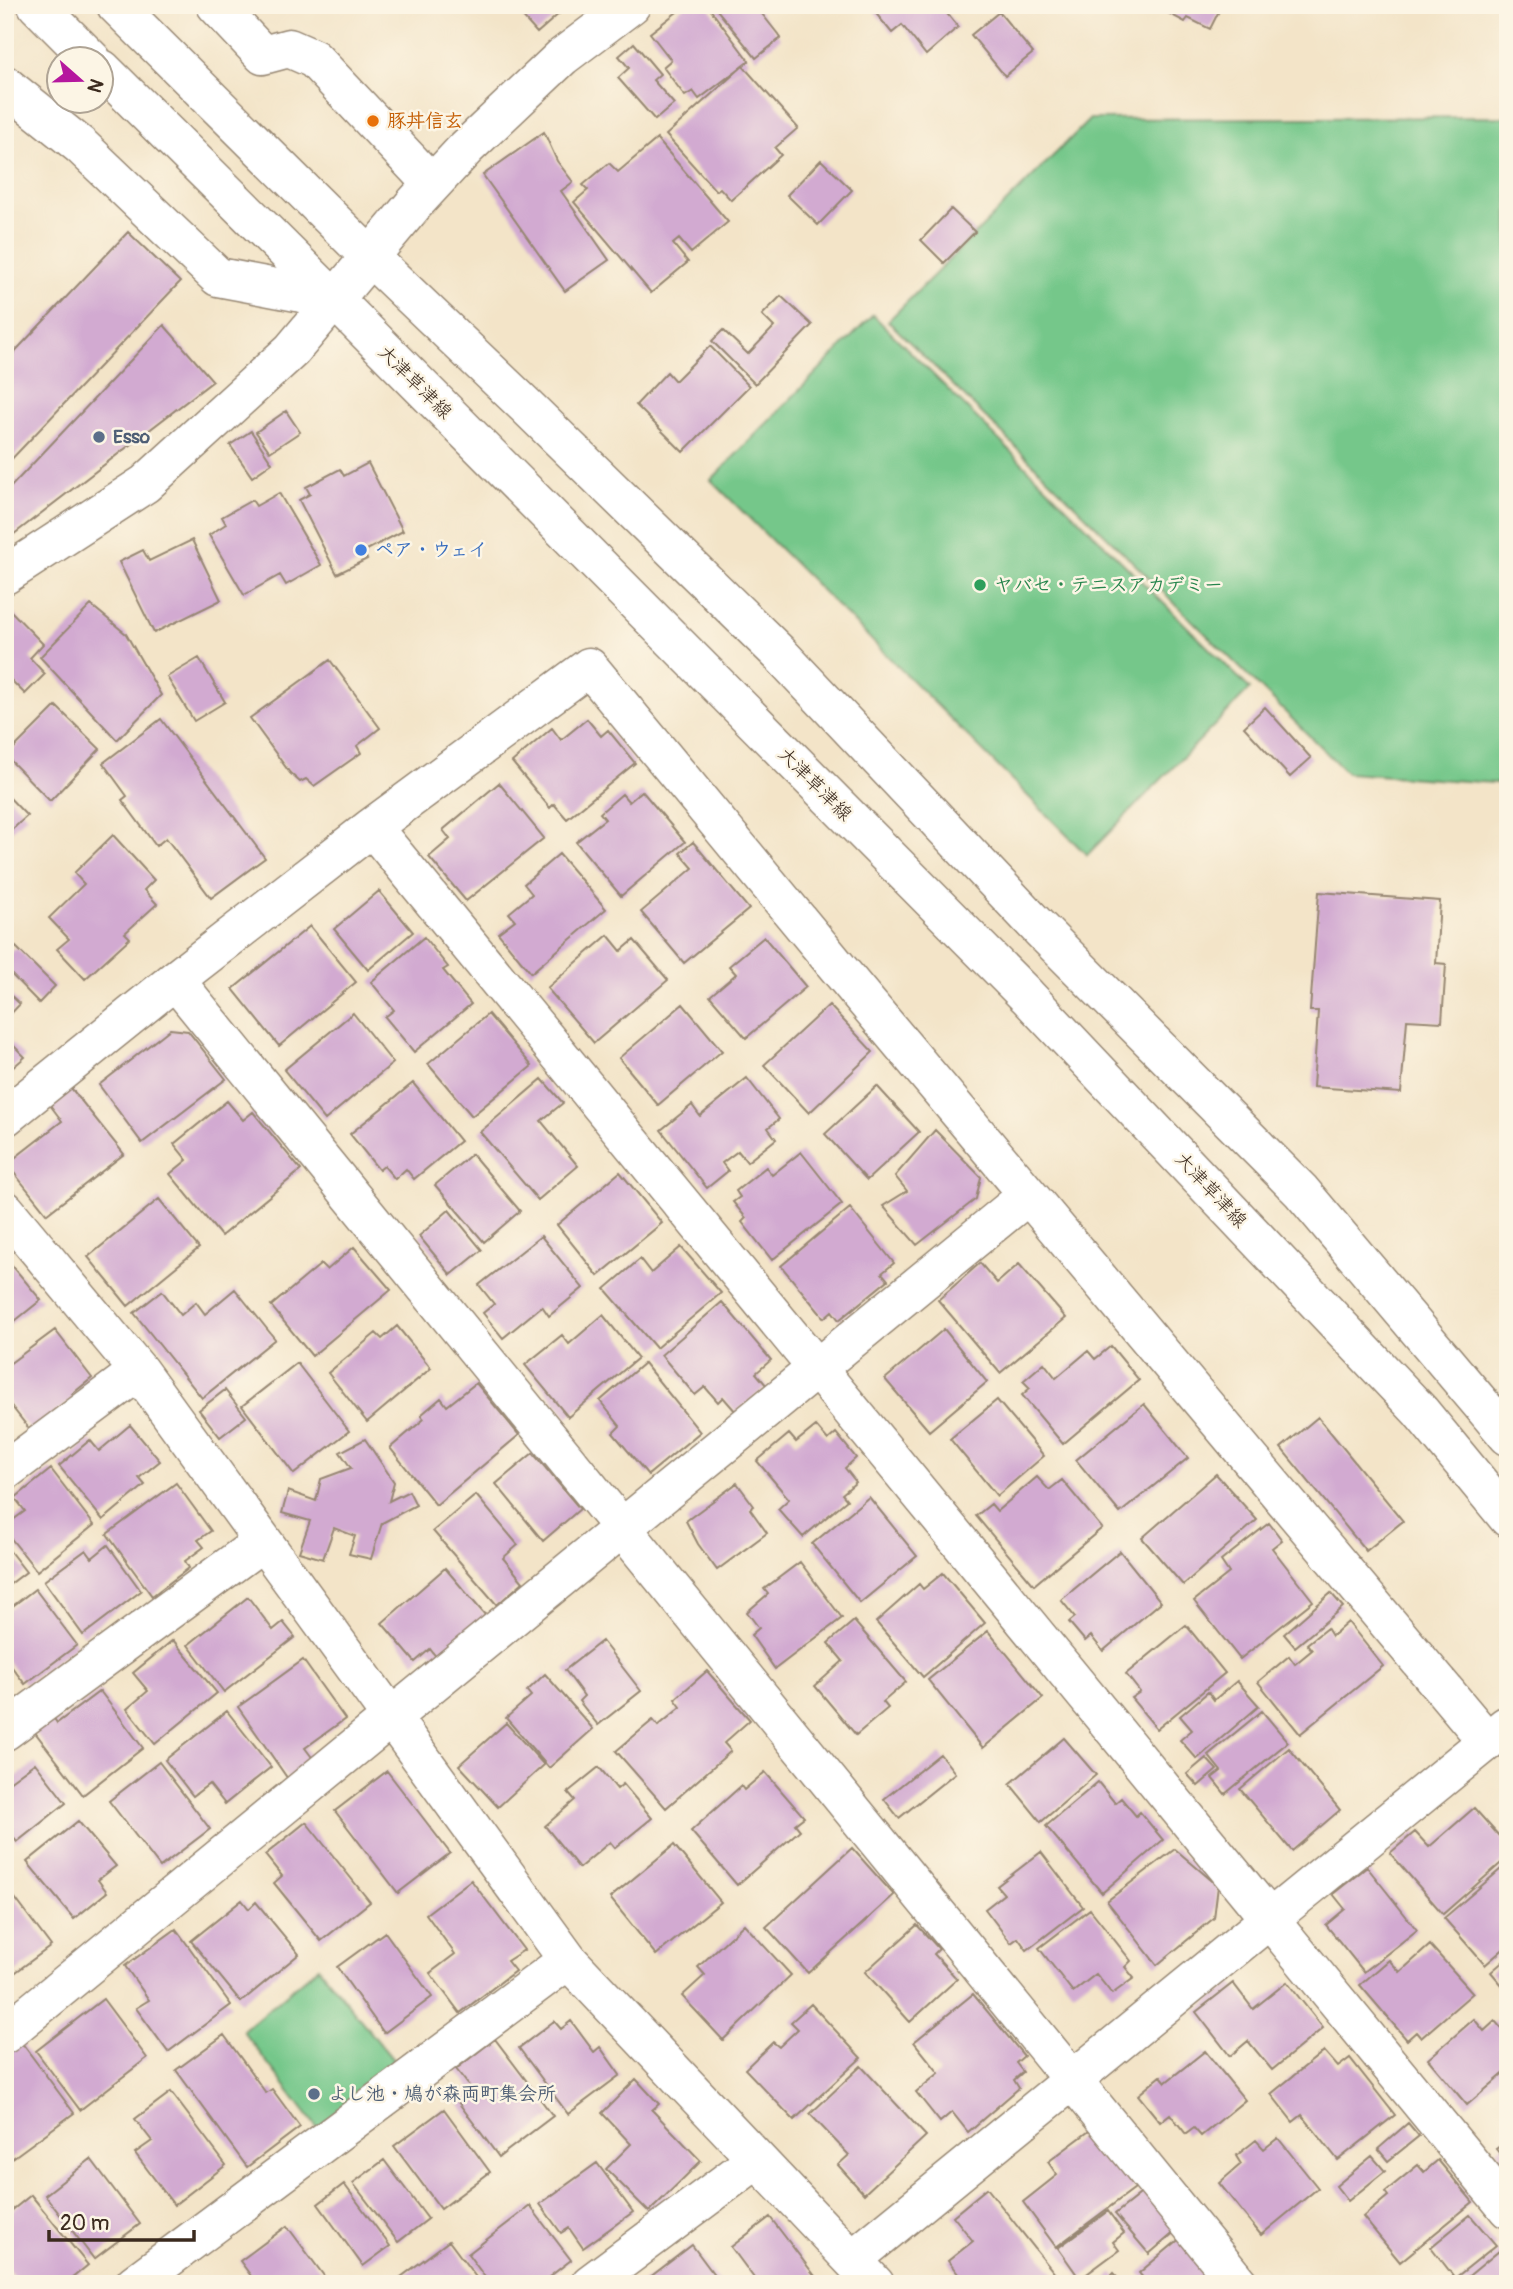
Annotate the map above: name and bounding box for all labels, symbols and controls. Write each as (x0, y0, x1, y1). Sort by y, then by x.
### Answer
north arrow (46, 46, 116, 116)
text: N (82, 75, 109, 96)
place label: 豚丼信玄 (387, 109, 463, 133)
marker: 豚丼信玄 (365, 113, 381, 129)
street label: 大津草津線 (373, 340, 457, 424)
place label: Esso (113, 425, 151, 449)
marker: Esso (91, 429, 107, 445)
place label: ペア・ウェイ (375, 538, 487, 562)
marker: ペア・ウェイ (353, 542, 369, 558)
place label: ヤバセ・テニスアカデミー (994, 573, 1223, 597)
marker: ヤバセ・テニスアカデミー (972, 577, 988, 593)
street label: 大津草津線 (773, 742, 857, 826)
street label: 大津草津線 (1170, 1147, 1252, 1233)
place label: よし池・鳩が森両町集会所 (328, 2082, 556, 2106)
marker: よし池・鳩が森両町集会所 (306, 2086, 322, 2102)
scale bar (49, 2198, 194, 2242)
text: 20 m (60, 2210, 109, 2237)

